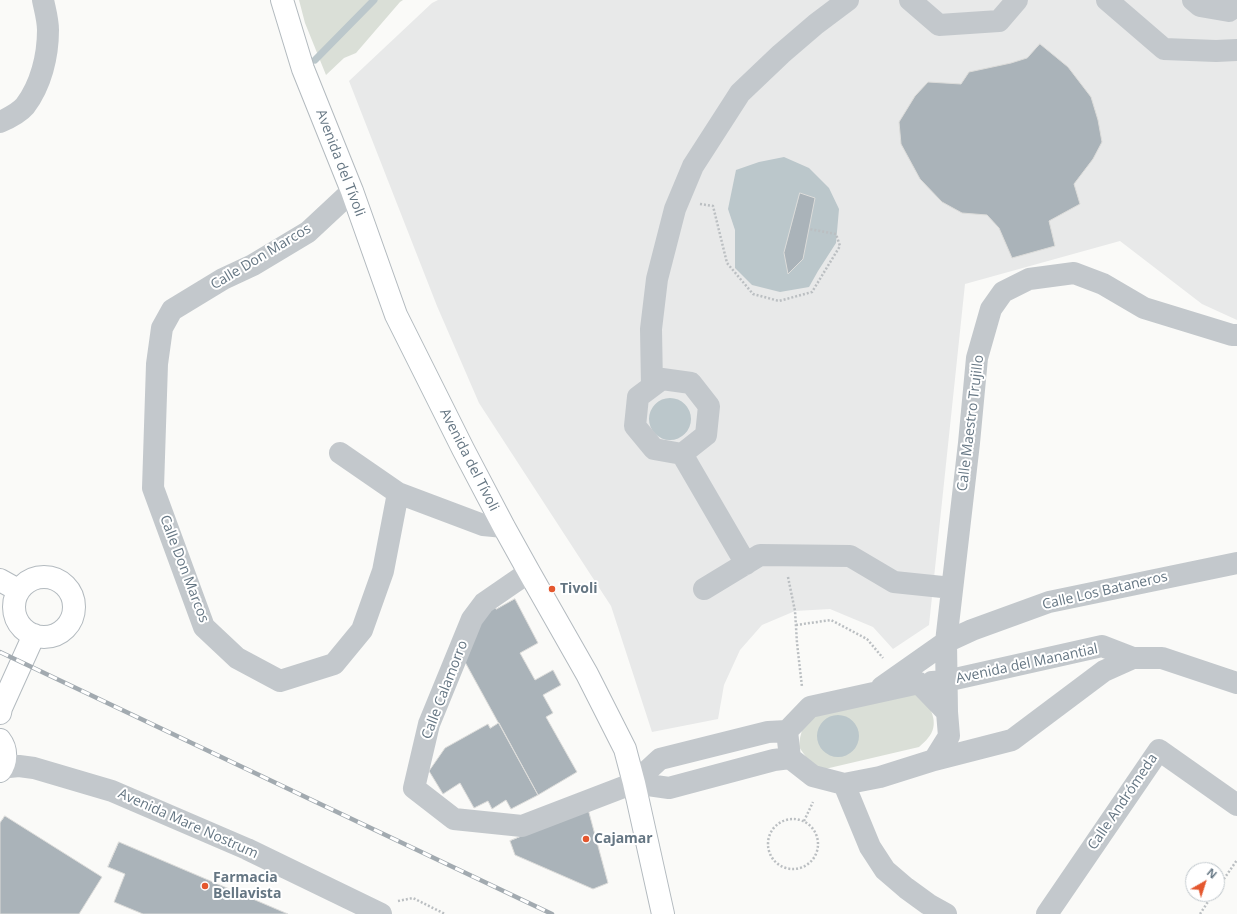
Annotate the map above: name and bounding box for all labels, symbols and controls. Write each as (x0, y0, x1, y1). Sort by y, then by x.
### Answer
street label: Avenida del Tívoli (312, 107, 368, 219)
street label: Calle Don Marcos (208, 220, 314, 294)
street label: Calle Maestro Trujillo (954, 354, 988, 492)
street label: Avenida del Tívoli (436, 406, 502, 514)
street label: Calle Don Marcos (156, 513, 212, 625)
street label: Calle Los Bataneros (1041, 568, 1169, 614)
place label: Tivoli (560, 581, 598, 597)
marker: Tivoli (547, 584, 557, 594)
street label: Calle Calamorro (418, 638, 472, 742)
street label: Avenida del Manantial (955, 641, 1099, 687)
street label: Calle Andrómeda (1085, 751, 1161, 853)
street label: Avenida Mare Nostrum (115, 786, 261, 862)
place label: Cajamar (594, 831, 653, 847)
marker: Cajamar (581, 834, 591, 844)
north arrow (1185, 862, 1225, 902)
text: N (1204, 864, 1220, 882)
place label: Farmacia Bellavista (213, 870, 281, 902)
marker: Farmacia Bellavista (200, 881, 210, 891)

